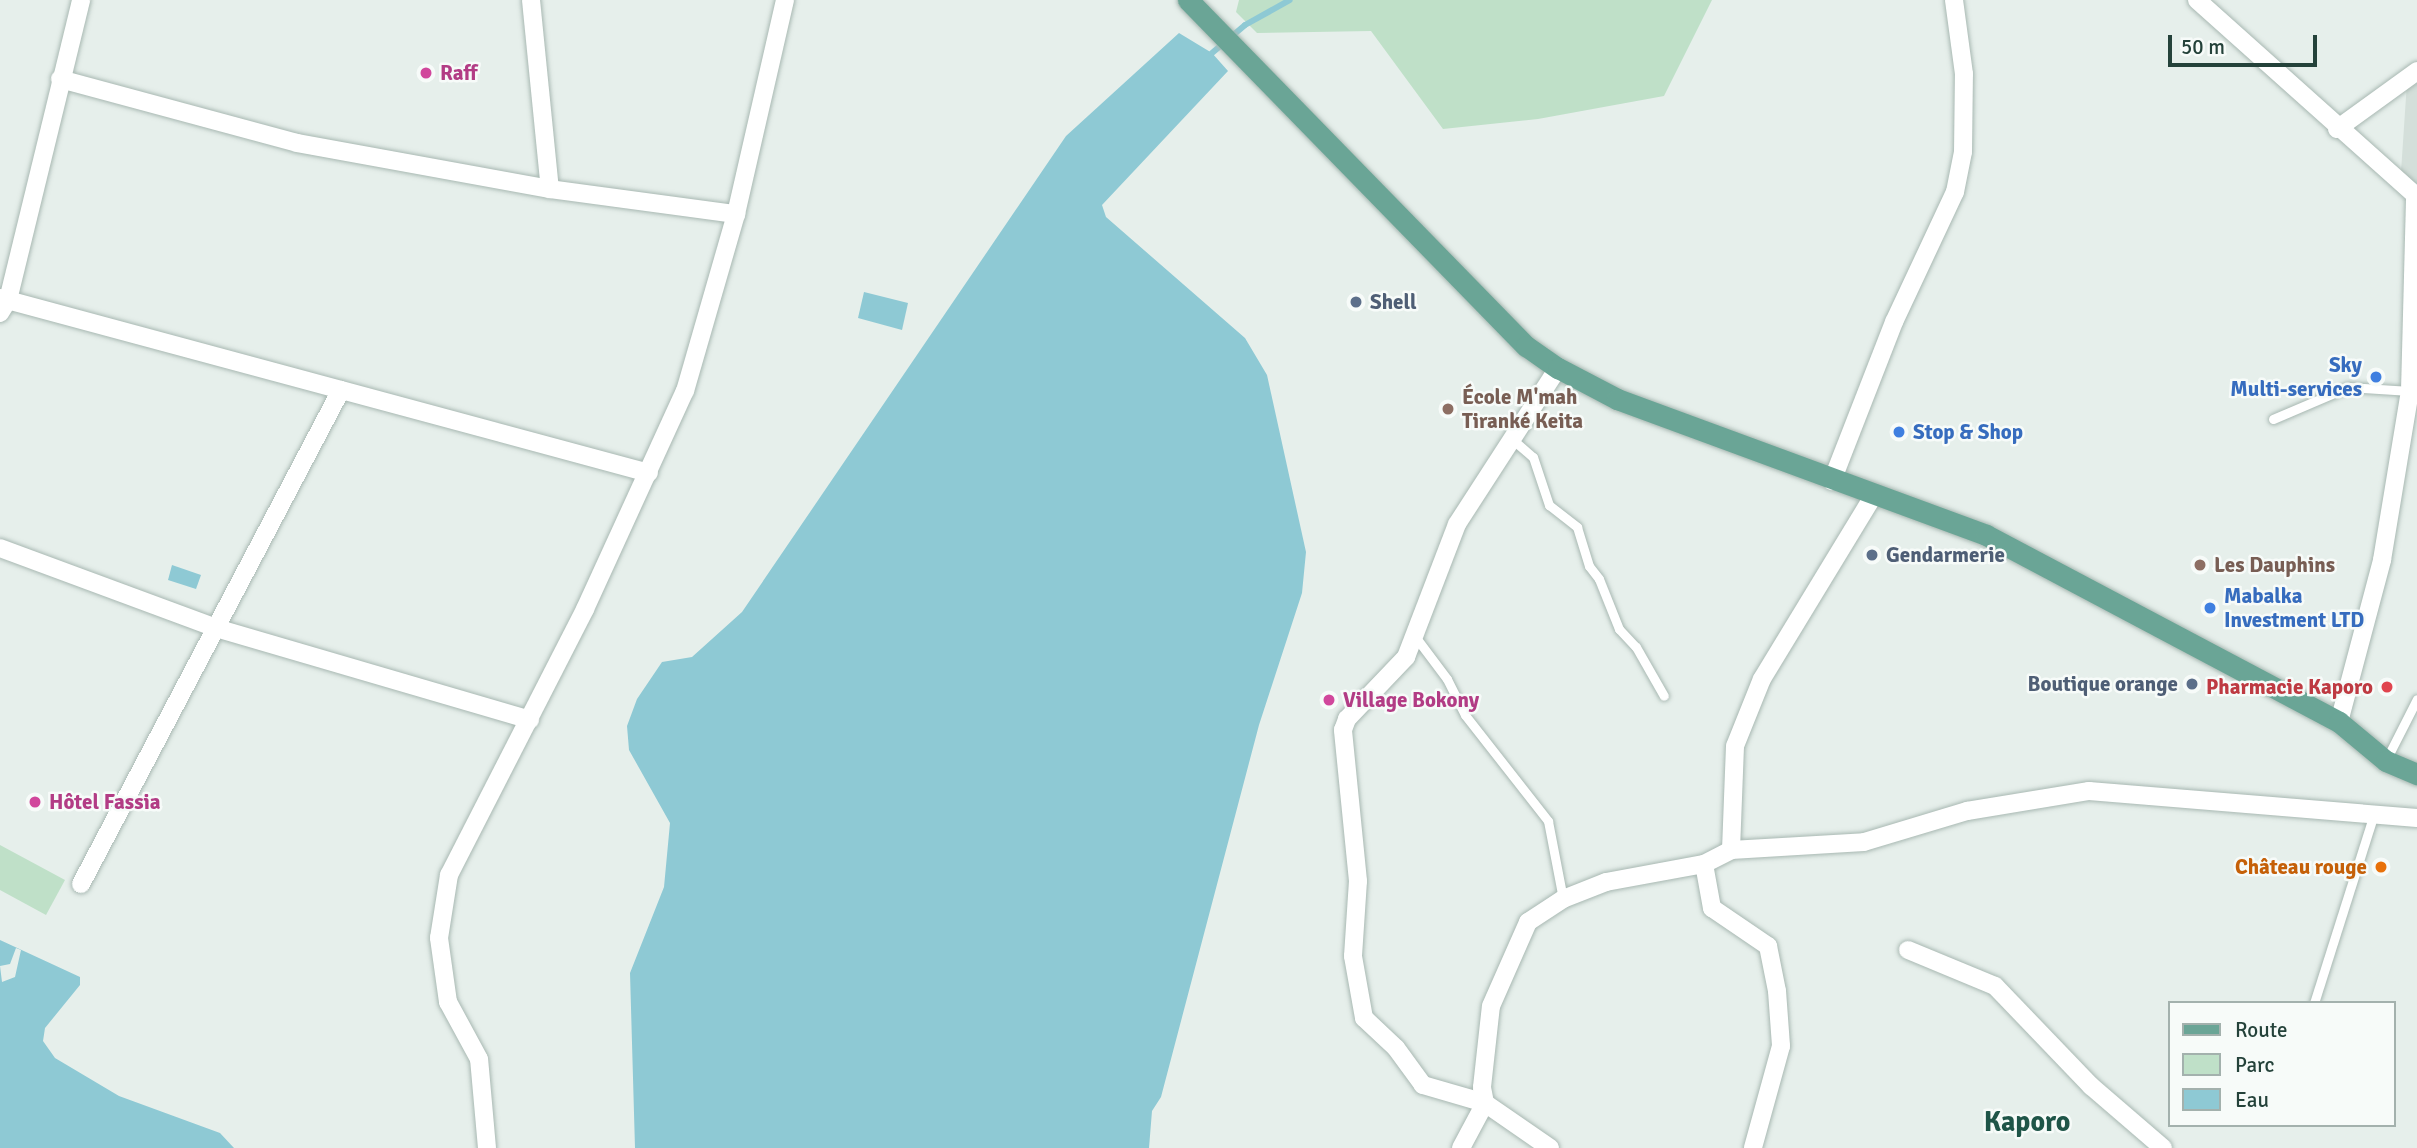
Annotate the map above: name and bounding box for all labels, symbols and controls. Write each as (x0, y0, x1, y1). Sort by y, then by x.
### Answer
scale bar (2172, 21, 2321, 65)
text: 50 m (2181, 34, 2225, 60)
place label: Raff (440, 60, 478, 86)
marker: Raff (418, 65, 434, 81)
place label: Shell (1370, 289, 1416, 315)
marker: Shell (1348, 294, 1364, 310)
place label: Sky Multi-services (2230, 352, 2362, 402)
marker: Sky Multi-services (2368, 369, 2384, 385)
place label: École M'mah Tiranké Keita (1462, 384, 1583, 434)
marker: École M'mah Tiranké Keita (1440, 401, 1456, 417)
place label: Stop & Shop (1913, 419, 2023, 445)
marker: Stop & Shop (1891, 424, 1907, 440)
place label: Gendarmerie (1886, 542, 2005, 568)
marker: Gendarmerie (1864, 547, 1880, 563)
place label: Les Dauphins (2214, 552, 2335, 578)
marker: Les Dauphins (2192, 557, 2208, 573)
place label: Mabalka Investment LTD (2224, 583, 2364, 633)
marker: Mabalka Investment LTD (2202, 600, 2218, 616)
place label: Boutique orange (2028, 671, 2178, 697)
place label: Pharmacie Kaporo (2206, 674, 2373, 700)
marker: Boutique orange (2184, 676, 2200, 692)
marker: Pharmacie Kaporo (2379, 679, 2395, 695)
place label: Village Bokony (1343, 687, 1479, 713)
marker: Village Bokony (1321, 692, 1337, 708)
place label: Hôtel Fassia (49, 789, 161, 815)
marker: Hôtel Fassia (27, 794, 43, 810)
place label: Château rouge (2235, 854, 2367, 880)
marker: Château rouge (2373, 859, 2389, 875)
legend (2168, 1001, 2396, 1127)
text: Route (2235, 1017, 2287, 1043)
text: Parc (2235, 1052, 2274, 1078)
text: Eau (2235, 1087, 2269, 1113)
district label: Kaporo (1984, 1105, 2070, 1139)

